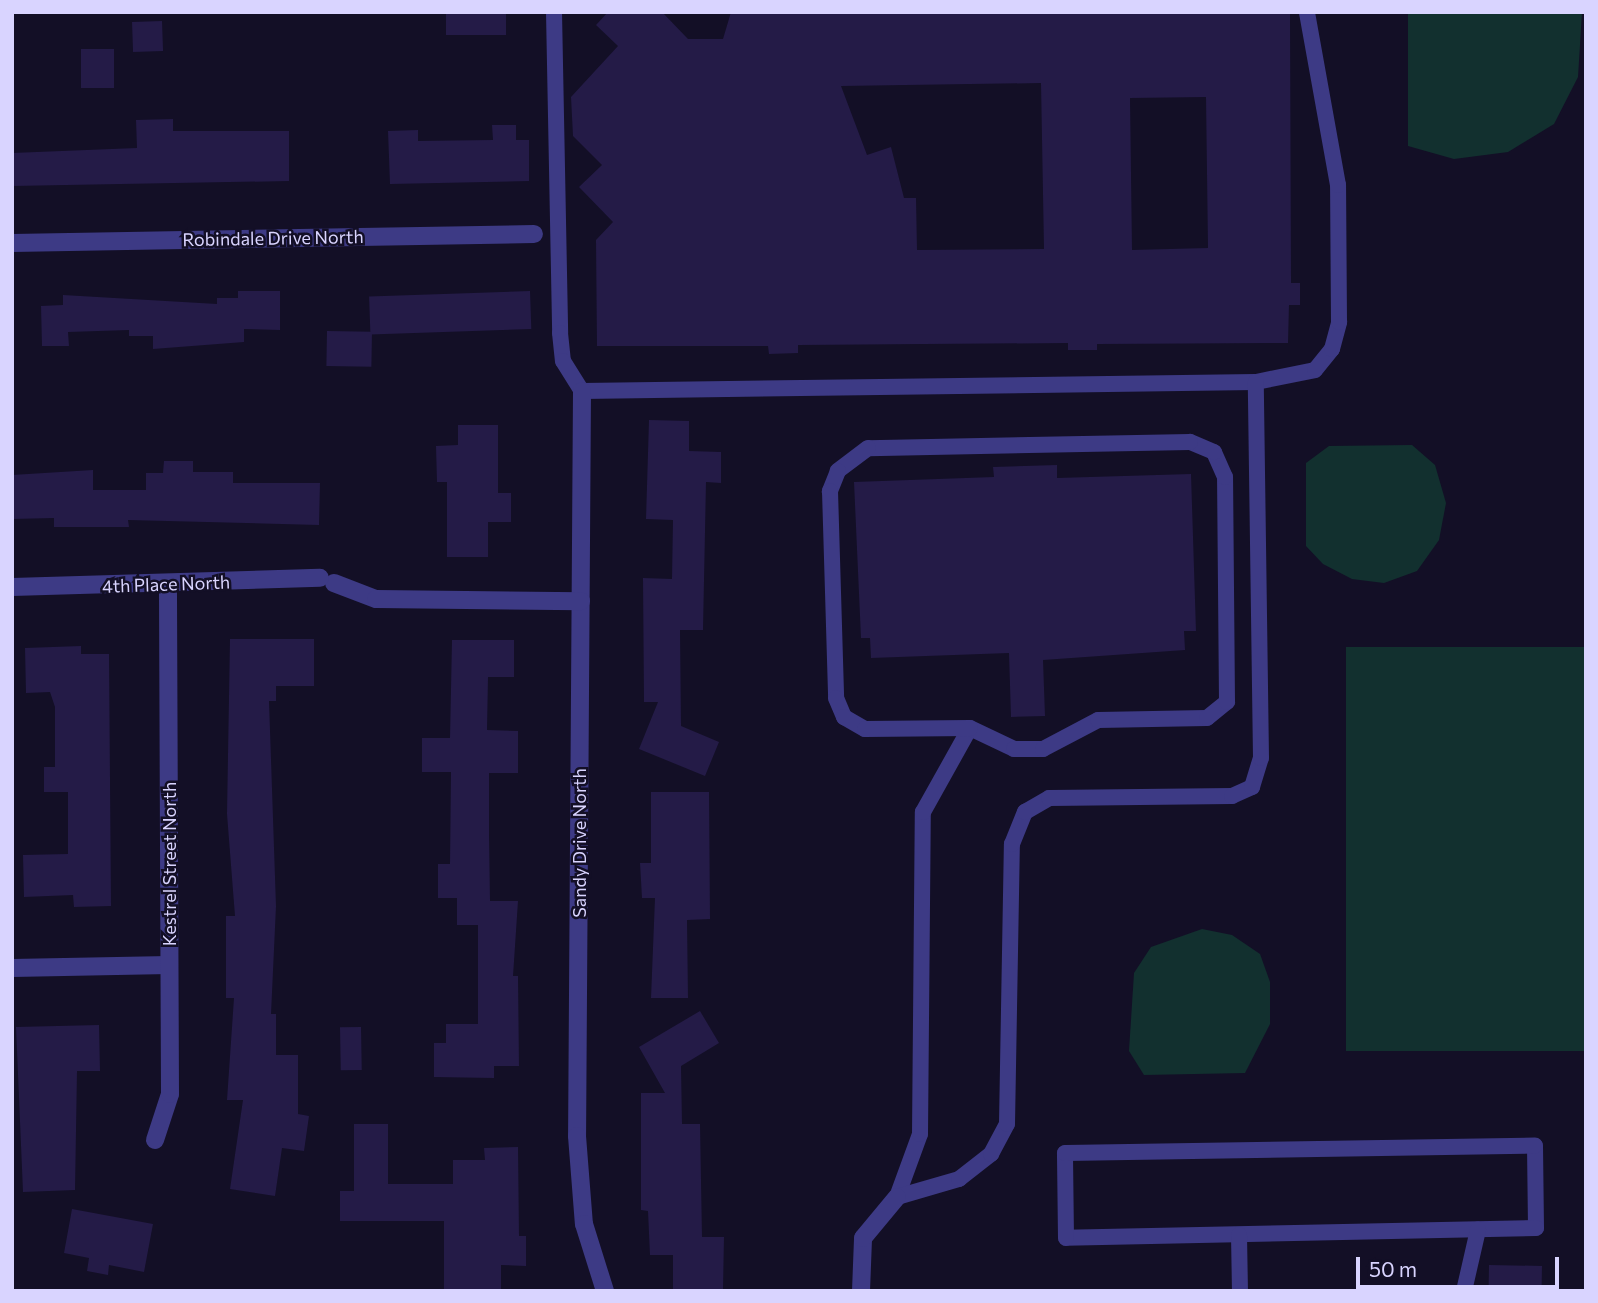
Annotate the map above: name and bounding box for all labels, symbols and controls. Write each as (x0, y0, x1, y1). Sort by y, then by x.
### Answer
street label: Robindale Drive North (182, 226, 364, 250)
street label: 4th Place North (102, 571, 230, 597)
street label: Sandy Drive North (568, 768, 590, 918)
street label: Kestrel Street North (158, 782, 180, 946)
scale bar (1360, 1244, 1563, 1288)
text: 50 m (1369, 1256, 1417, 1281)

